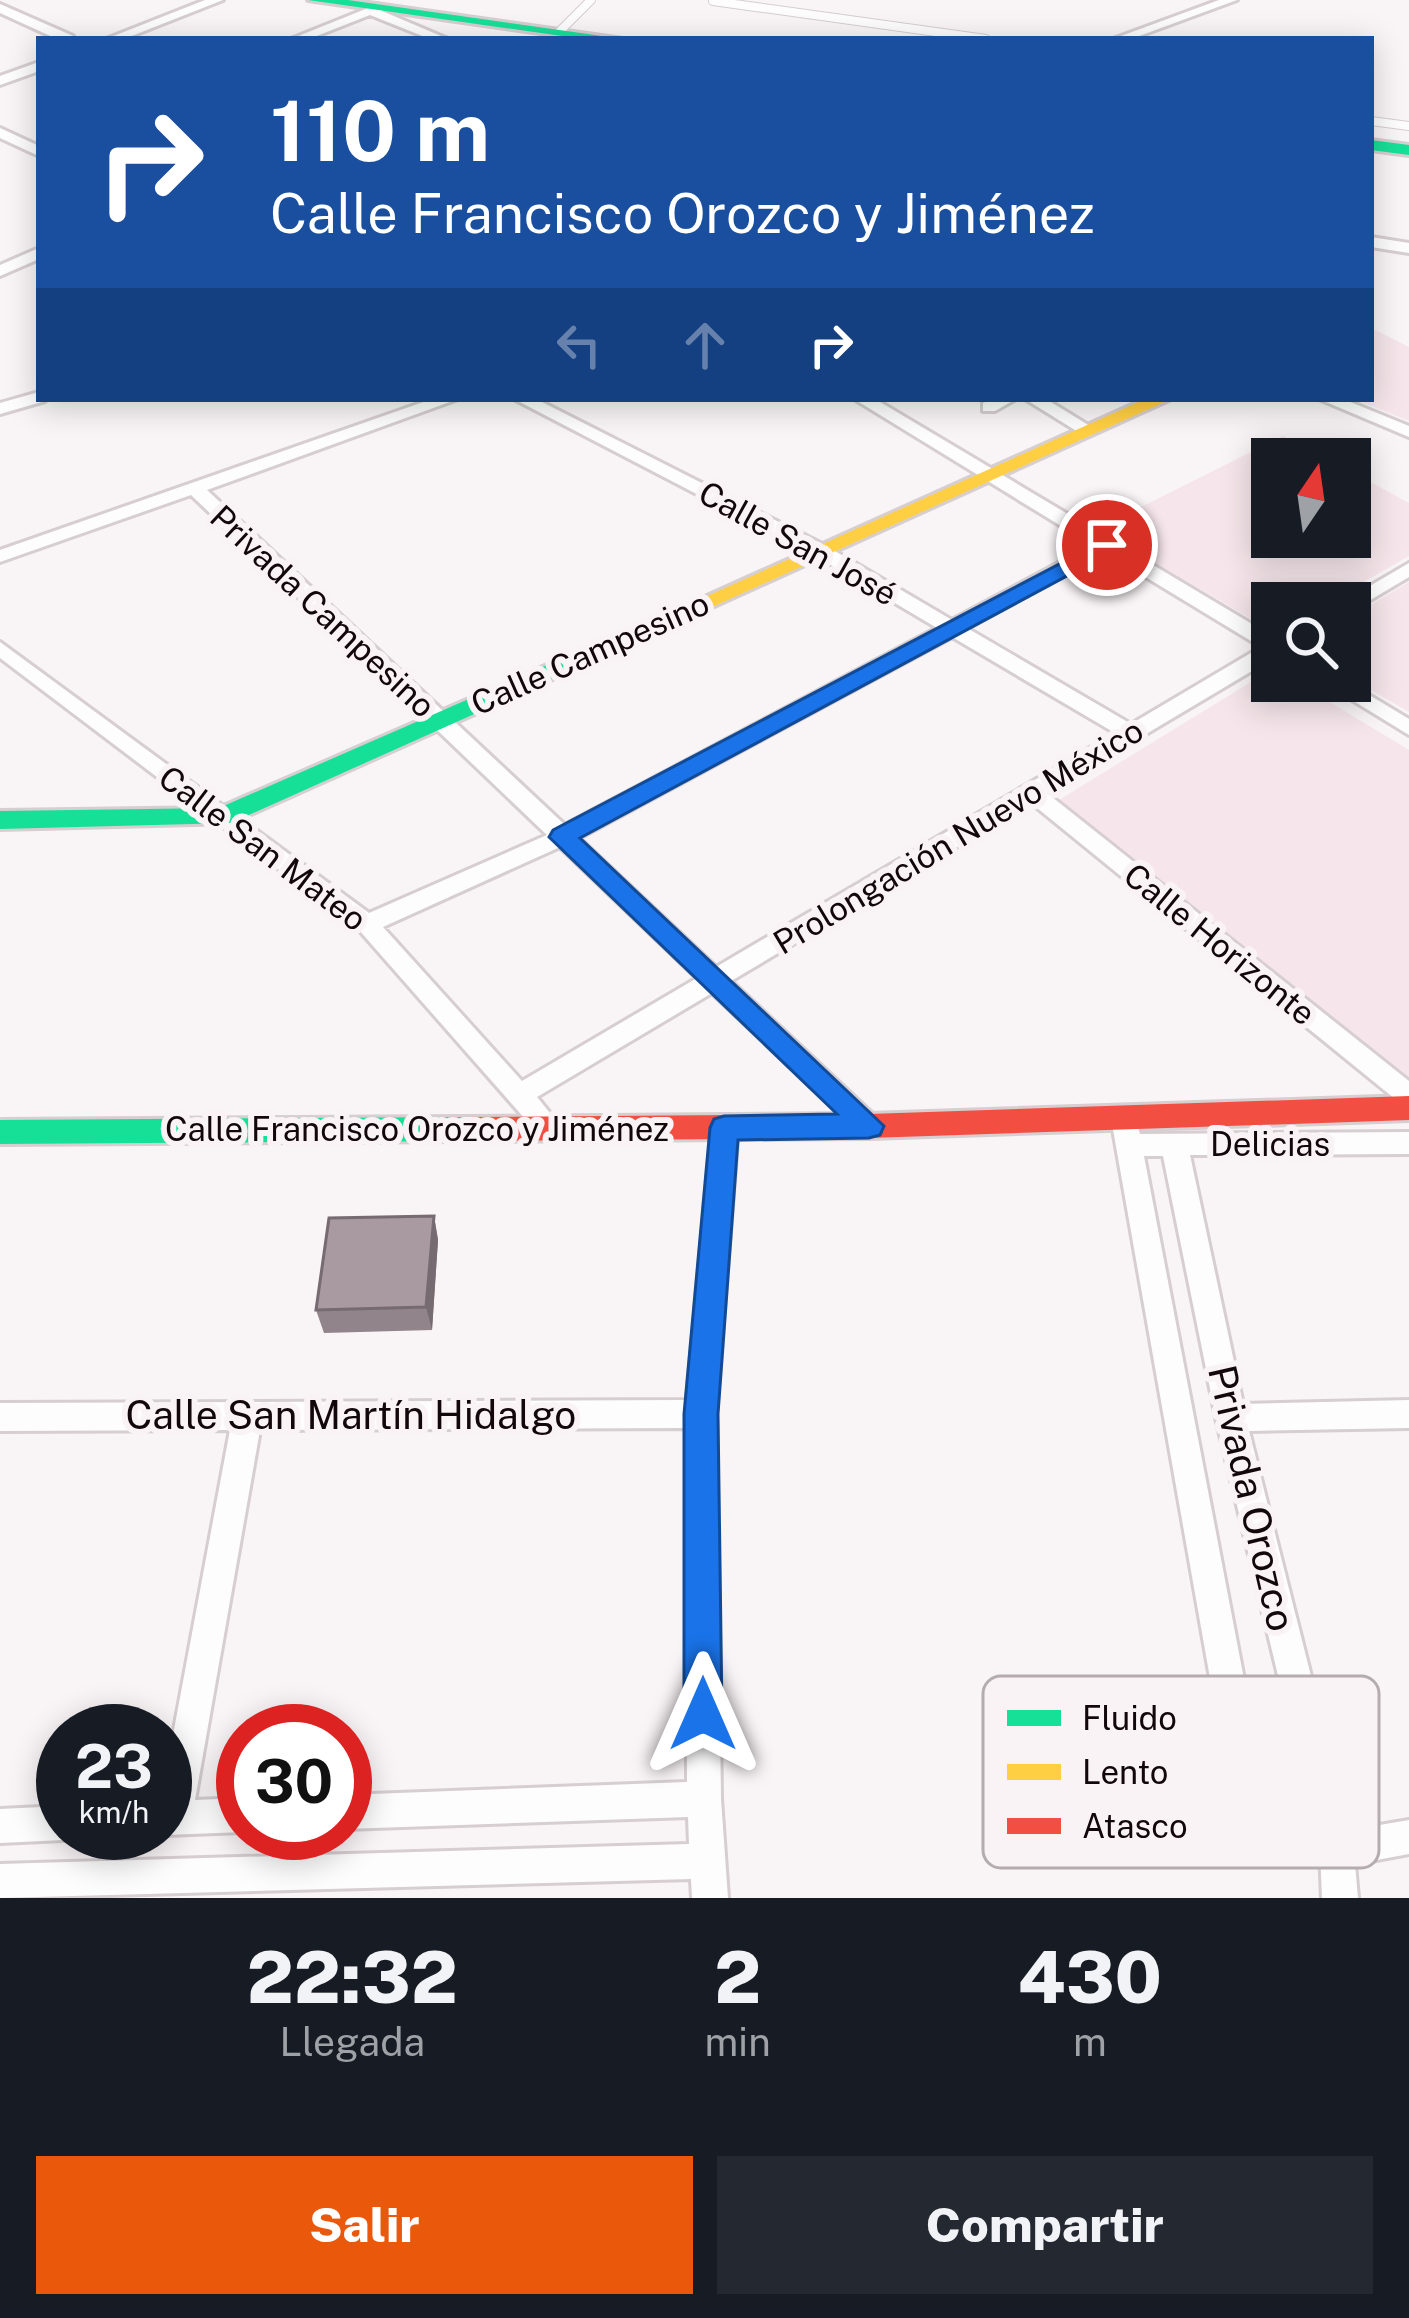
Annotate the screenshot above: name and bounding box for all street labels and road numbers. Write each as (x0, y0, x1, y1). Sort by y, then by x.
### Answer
street label: Calle San José (693, 473, 903, 613)
street label: Privada Campesino (203, 497, 443, 725)
street label: Calle Campesino (465, 584, 715, 722)
street label: Prolongación Nuevo México (766, 711, 1150, 961)
street label: Calle San Mateo (152, 758, 374, 938)
street label: Calle Horizonte (1117, 855, 1323, 1033)
street label: Calle Francisco Orozco y Jiménez (165, 1110, 669, 1148)
street label: Delicias (1210, 1125, 1330, 1163)
street label: Privada Orozco (1199, 1361, 1305, 1635)
street label: Calle San Martín Hidalgo (126, 1392, 576, 1438)

